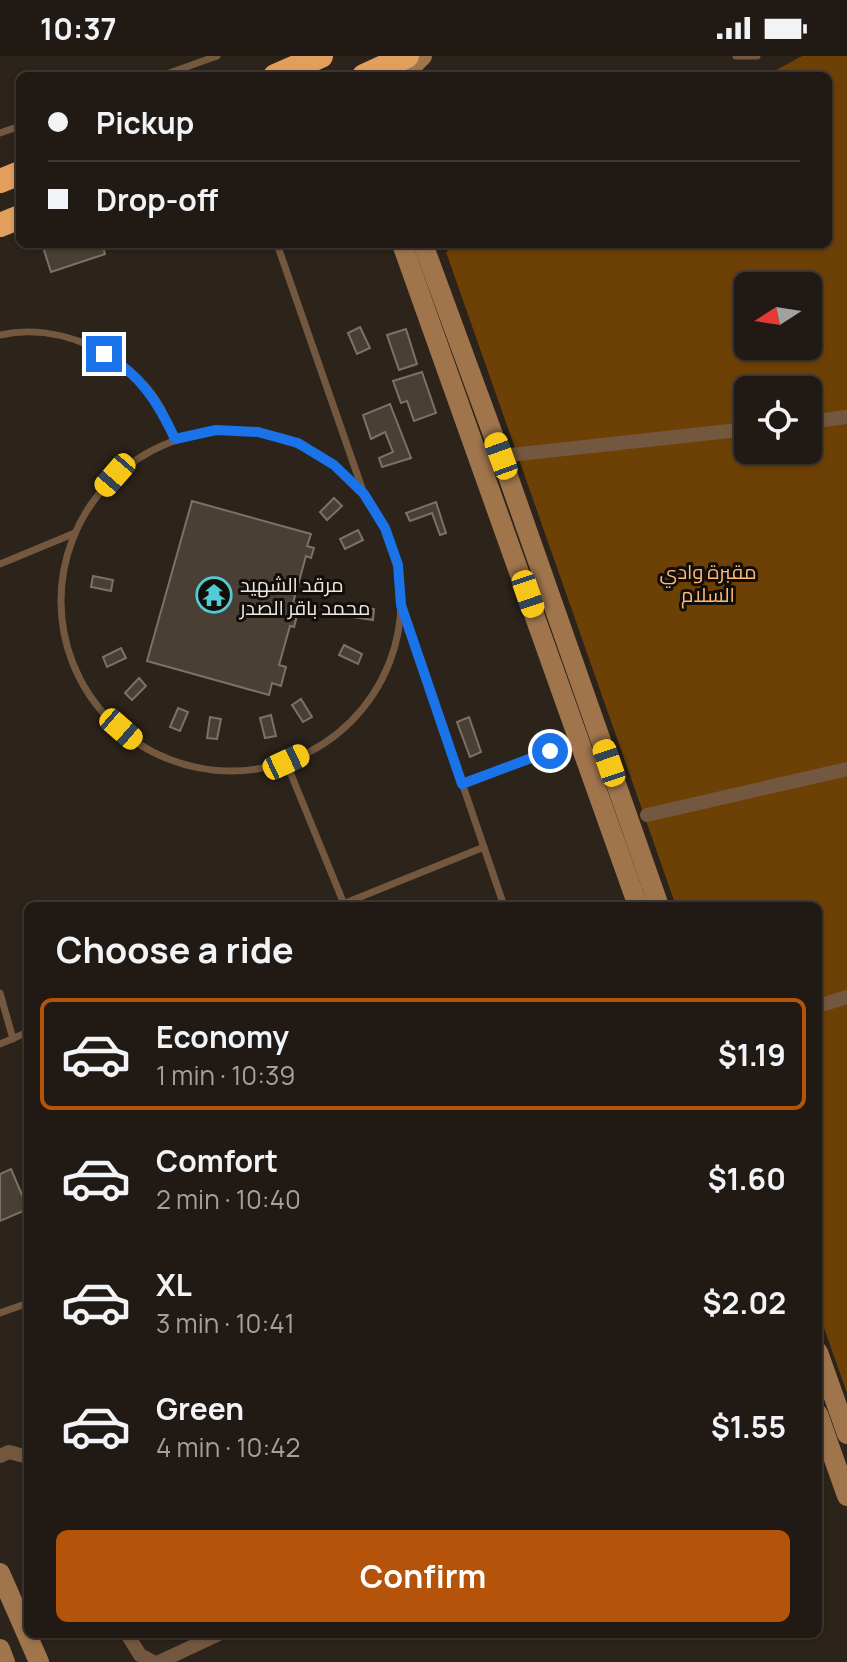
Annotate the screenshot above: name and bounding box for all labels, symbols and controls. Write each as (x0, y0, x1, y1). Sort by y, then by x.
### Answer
text: 10:37 (40, 8, 117, 49)
text: Pickup (96, 102, 194, 143)
text: Drop-off (96, 179, 218, 220)
north arrow (734, 272, 822, 360)
map controls (734, 272, 822, 464)
route end (86, 336, 122, 372)
button: locate (734, 376, 822, 464)
car (482, 429, 520, 483)
car (90, 449, 140, 501)
park label: مقبرة وادي السلام (659, 558, 757, 609)
car (509, 567, 547, 621)
place label: مرقد الشهيد محمد باقر الصدر (239, 571, 370, 621)
temple icon: مرقد الشهيد محمد باقر الصدر (195, 576, 233, 614)
car (95, 704, 147, 754)
route start (532, 733, 568, 769)
car (590, 736, 628, 790)
car (259, 741, 313, 783)
text: Choose a ride (56, 925, 294, 974)
text: Economy (156, 1016, 289, 1057)
icon: car (60, 1018, 132, 1090)
text: $1.19 (718, 1034, 786, 1075)
text: 1 min · 10:39 (156, 1057, 295, 1093)
text: Comfort (156, 1140, 278, 1181)
icon: car (60, 1142, 132, 1214)
text: $1.60 (708, 1158, 786, 1199)
text: 2 min · 10:40 (156, 1181, 301, 1217)
text: XL (156, 1264, 192, 1305)
icon: car (60, 1266, 132, 1338)
text: $2.02 (703, 1282, 786, 1323)
text: 3 min · 10:41 (156, 1305, 295, 1341)
text: Green (156, 1388, 244, 1429)
icon: car (60, 1390, 132, 1462)
text: $1.55 (711, 1406, 786, 1447)
text: 4 min · 10:42 (156, 1429, 300, 1465)
button: Confirm (56, 1530, 790, 1622)

